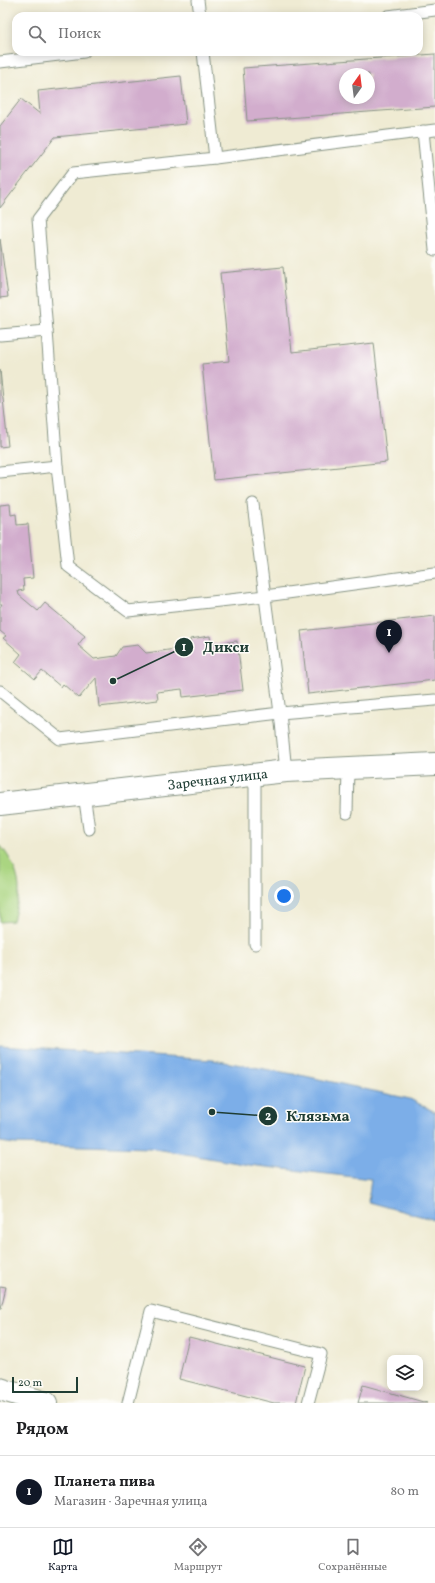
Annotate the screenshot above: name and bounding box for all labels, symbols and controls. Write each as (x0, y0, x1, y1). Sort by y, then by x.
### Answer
search box (12, 12, 423, 56)
icon: search (26, 23, 48, 45)
text: Поиск (58, 24, 101, 45)
north arrow (339, 68, 375, 104)
pin: 1 (376, 620, 402, 653)
callout: Дикси (174, 633, 257, 660)
text: Дикси (203, 638, 250, 659)
text: 1 (182, 640, 187, 656)
street label: Заречная улица (166, 765, 269, 796)
your location (274, 886, 294, 906)
callout: Клязьма (258, 1102, 357, 1129)
text: Клязьма (286, 1107, 350, 1128)
text: 2 (265, 1109, 271, 1125)
map controls (387, 1355, 423, 1391)
button: layers (387, 1355, 423, 1391)
scale bar (12, 1375, 78, 1394)
text: 20 m (18, 1376, 42, 1391)
text: Рядом (16, 1418, 69, 1441)
text: Планета пива (54, 1472, 155, 1493)
text: 1 (26, 1483, 32, 1501)
text: 80 m (390, 1483, 419, 1501)
text: Магазин · Заречная улица (54, 1493, 208, 1511)
tab: Карта (48, 1536, 78, 1575)
tab: Маршрут (174, 1536, 222, 1575)
tab: Сохранённые (318, 1536, 387, 1575)

